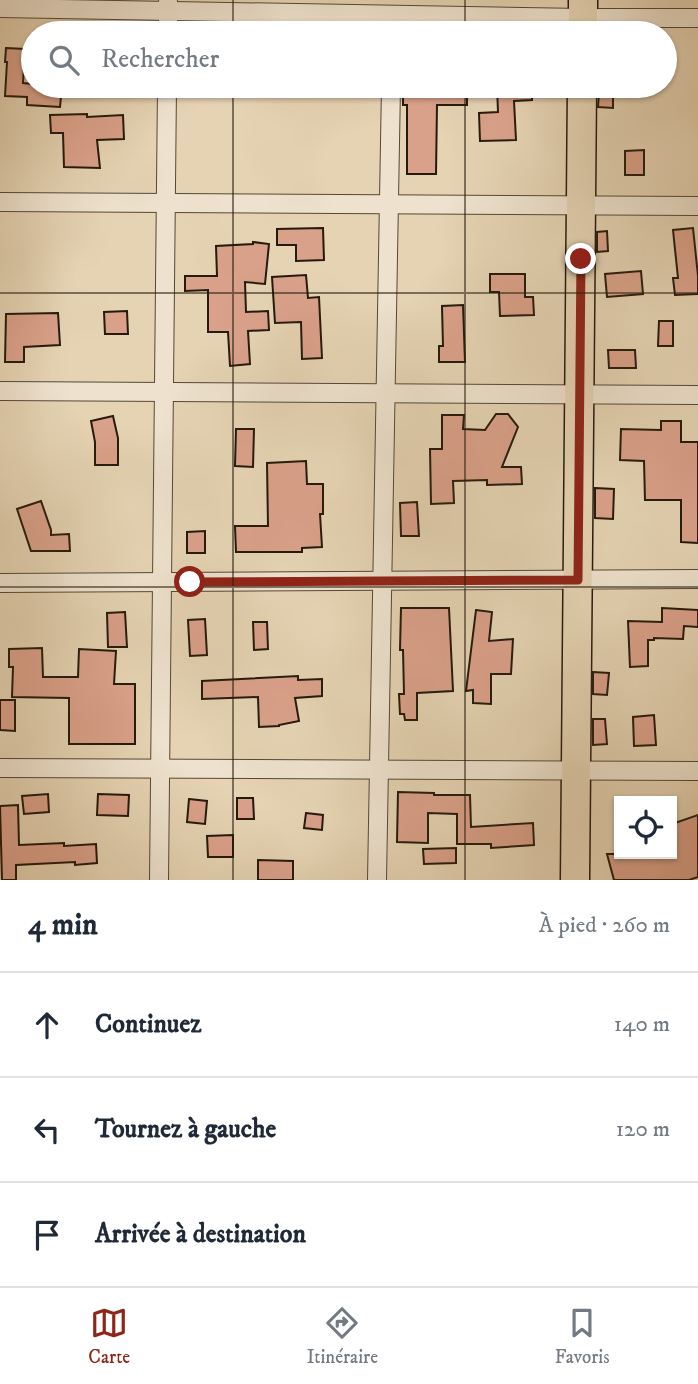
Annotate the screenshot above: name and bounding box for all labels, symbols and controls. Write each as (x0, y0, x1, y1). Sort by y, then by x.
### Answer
search box (21, 21, 677, 98)
icon: search (45, 41, 83, 79)
text: Rechercher (101, 43, 219, 76)
route end (565, 243, 596, 274)
route start (174, 566, 205, 597)
map controls (614, 796, 677, 859)
button: locate (614, 796, 677, 859)
text: 4 min (28, 907, 98, 944)
text: À pied · 260 m (539, 911, 670, 940)
icon: ahead (28, 1006, 66, 1044)
text: Continuez (95, 1008, 201, 1041)
text: 140 m (614, 1010, 670, 1039)
icon: left (28, 1111, 66, 1149)
text: Tournez à gauche (95, 1113, 276, 1146)
text: 120 m (616, 1115, 670, 1144)
icon: arrive (28, 1216, 66, 1254)
text: Arrivée à destination (95, 1218, 306, 1251)
tab: Carte (88, 1304, 130, 1369)
tab: Itinéraire (307, 1304, 378, 1369)
tab: Favoris (555, 1304, 610, 1369)

